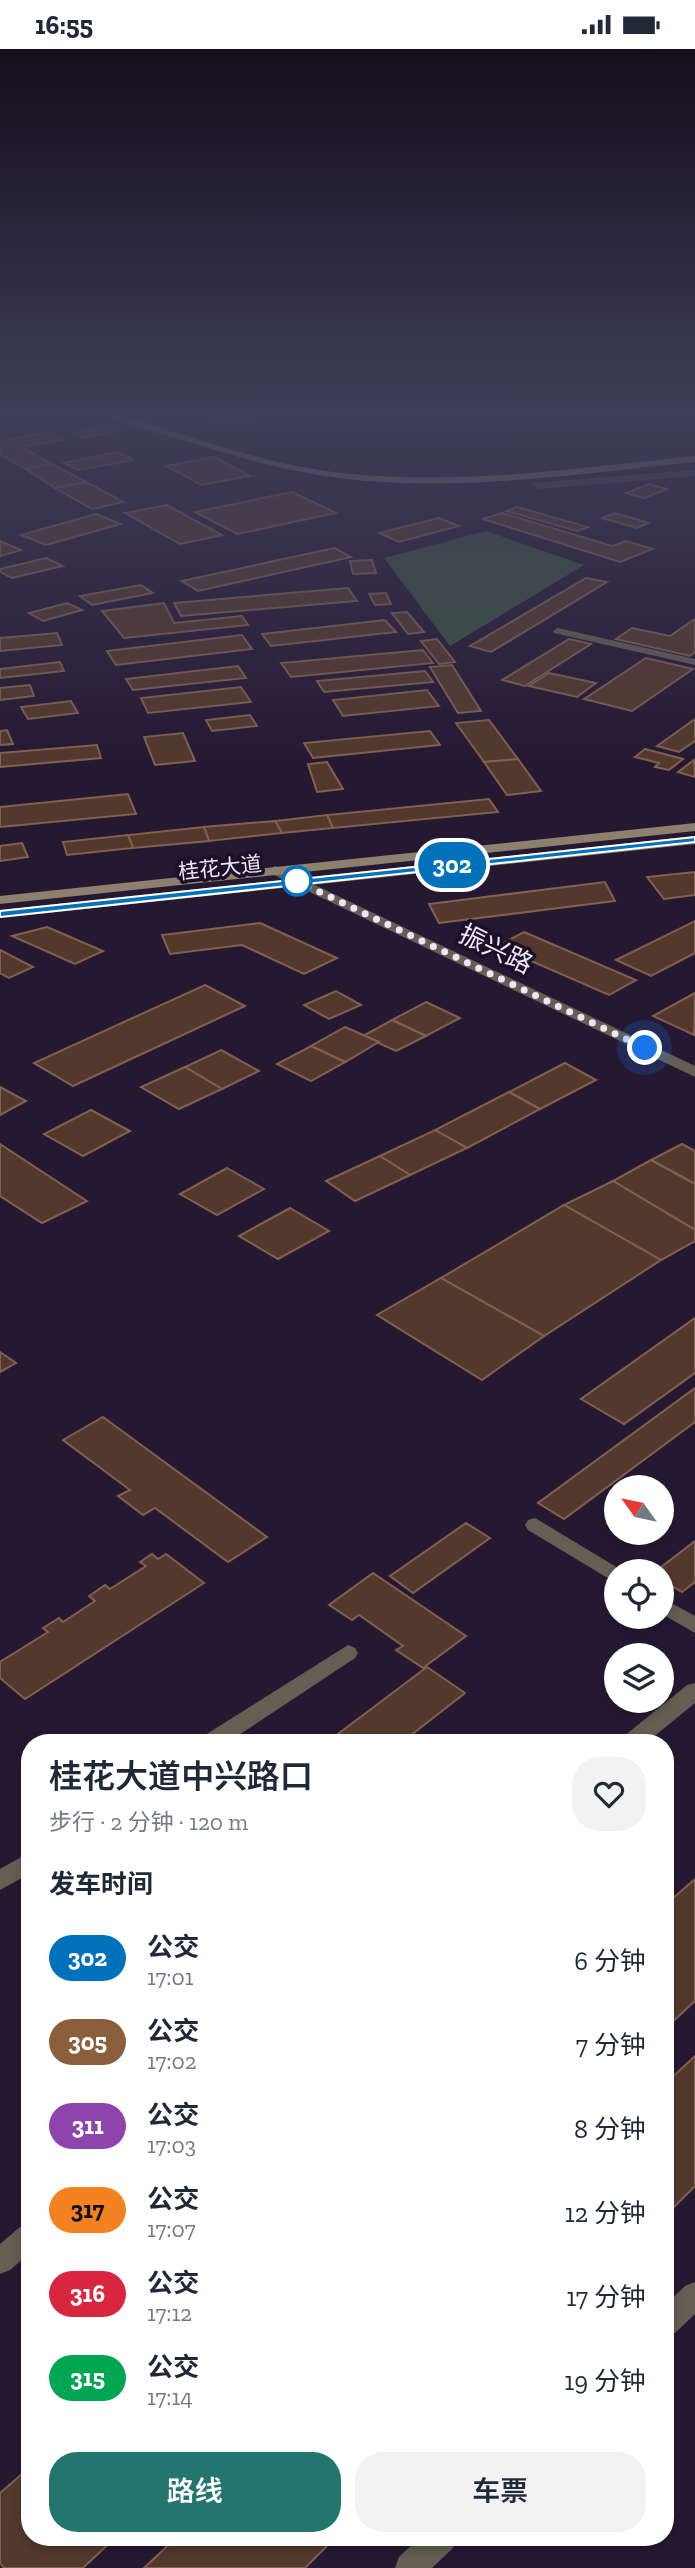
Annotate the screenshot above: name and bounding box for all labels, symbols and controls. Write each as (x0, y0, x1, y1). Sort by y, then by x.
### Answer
text: 16:55 (35, 9, 93, 41)
line badge: 302 (412, 842, 492, 888)
text: 302 (432, 850, 472, 879)
street label: 桂花大道 (177, 851, 263, 884)
unlabelled marker (282, 866, 312, 896)
street label: 振兴路 (454, 918, 538, 980)
your location (627, 1030, 662, 1065)
north arrow (604, 1475, 674, 1545)
map controls (604, 1475, 674, 1713)
button: locate (604, 1559, 674, 1629)
button: layers (604, 1643, 674, 1713)
text: 桂花大道中兴路口 (49, 1757, 313, 1796)
button: heart (572, 1757, 646, 1831)
text: 步行 · 2 分钟 · 120 m (49, 1808, 248, 1836)
text: 发车时间 (49, 1868, 153, 1900)
text: 公交 (147, 1931, 199, 1963)
text: 302 (68, 1943, 107, 1972)
text: 6 分钟 (574, 1945, 646, 1977)
text: 17:01 (147, 1963, 194, 1991)
text: 公交 (147, 2015, 199, 2047)
text: 305 (68, 2027, 107, 2056)
text: 7 分钟 (576, 2029, 646, 2061)
text: 17:02 (147, 2047, 197, 2075)
text: 公交 (147, 2099, 199, 2131)
text: 311 (71, 2111, 104, 2140)
text: 8 分钟 (574, 2113, 646, 2145)
text: 17:03 (147, 2131, 196, 2159)
text: 公交 (147, 2183, 199, 2215)
text: 317 (71, 2195, 104, 2224)
text: 12 分钟 (565, 2197, 646, 2229)
text: 17:07 (147, 2215, 196, 2243)
text: 公交 (147, 2267, 199, 2299)
text: 316 (70, 2279, 105, 2308)
text: 17 分钟 (566, 2281, 646, 2313)
text: 17:12 (147, 2299, 192, 2327)
text: 公交 (147, 2351, 199, 2383)
text: 315 (70, 2363, 105, 2392)
text: 19 分钟 (564, 2365, 646, 2397)
text: 17:14 (147, 2383, 193, 2411)
button: 路线 (49, 2452, 341, 2532)
button: 车票 (355, 2452, 646, 2532)

